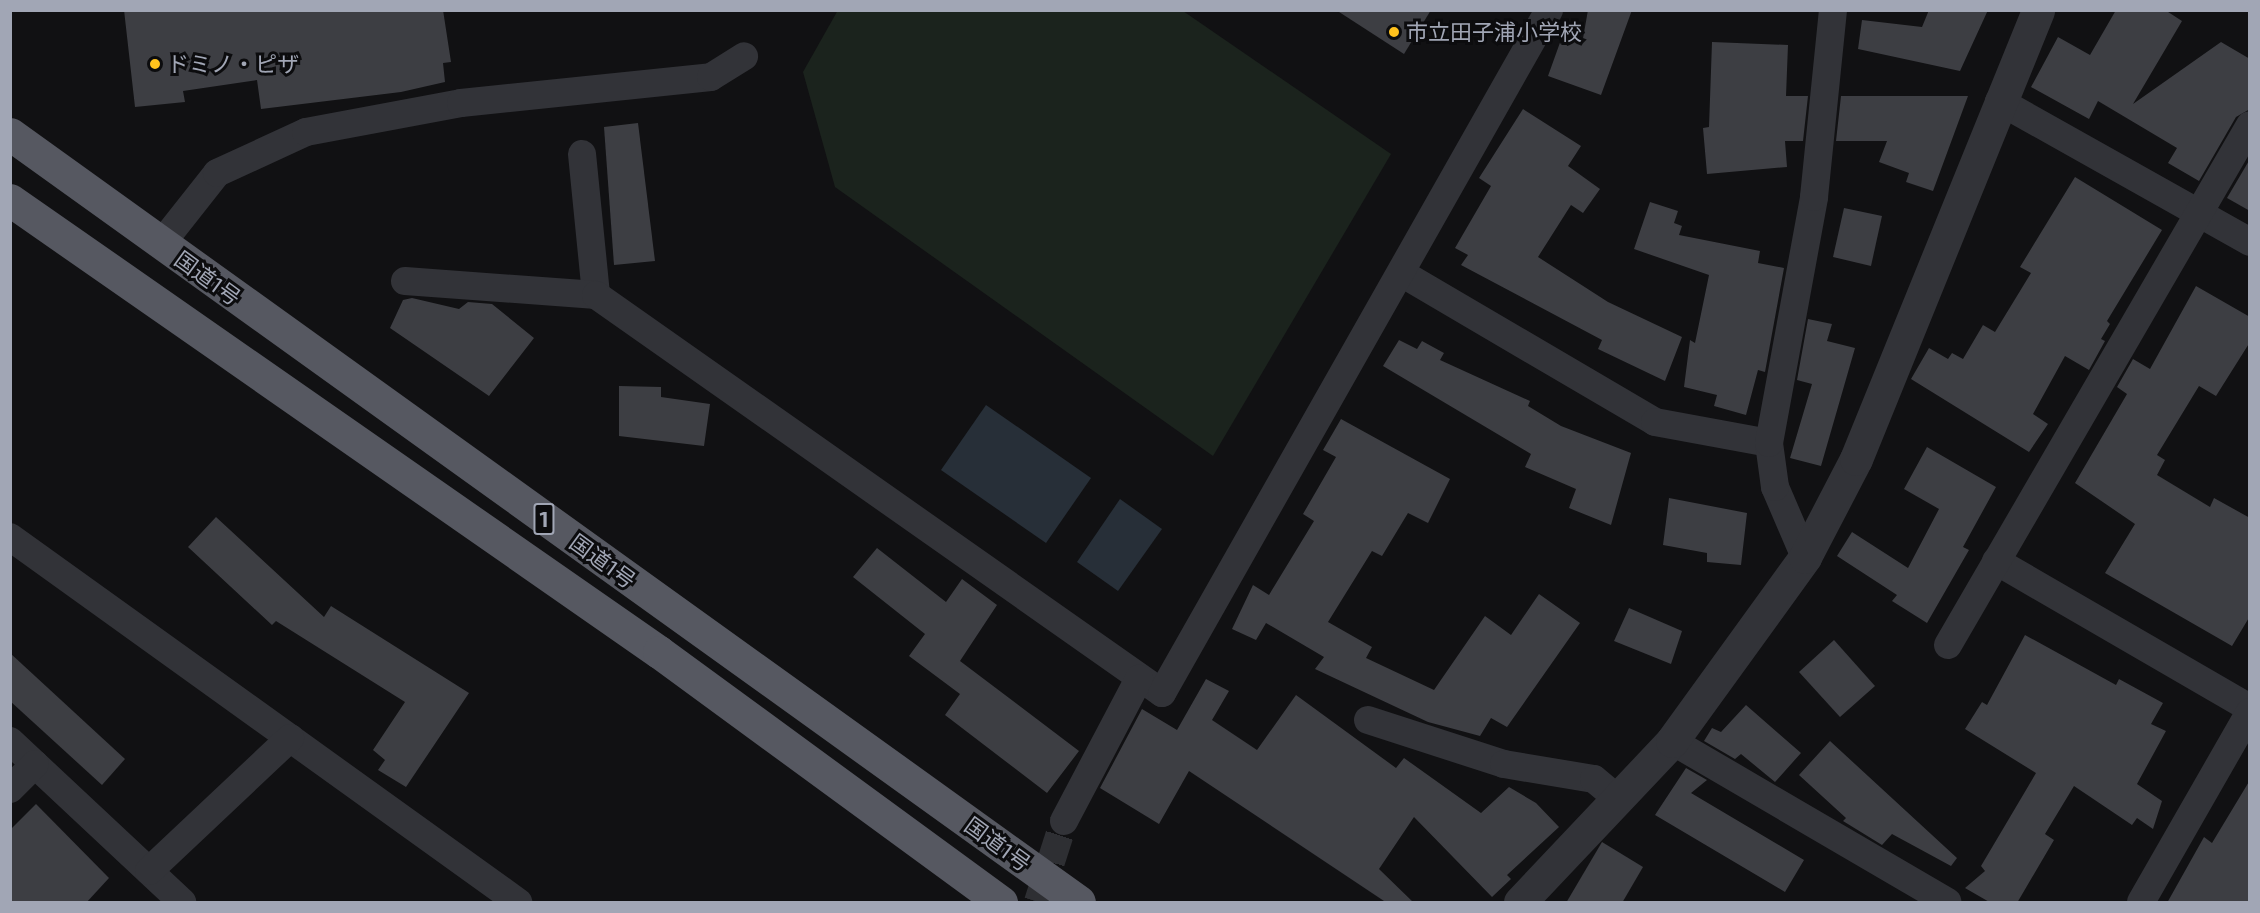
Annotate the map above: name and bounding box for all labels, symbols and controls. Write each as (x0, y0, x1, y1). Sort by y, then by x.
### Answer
place label: 市立田子浦小学校 (1406, 19, 1582, 45)
marker: 市立田子浦小学校 (1387, 25, 1401, 39)
place label: ドミノ・ピザ (167, 51, 299, 77)
marker: ドミノ・ピザ (148, 57, 162, 71)
street label: 国道1号 (170, 245, 246, 311)
road number: 1 (532, 501, 556, 537)
street label: 国道1号 (565, 528, 641, 594)
street label: 国道1号 (960, 811, 1036, 877)

